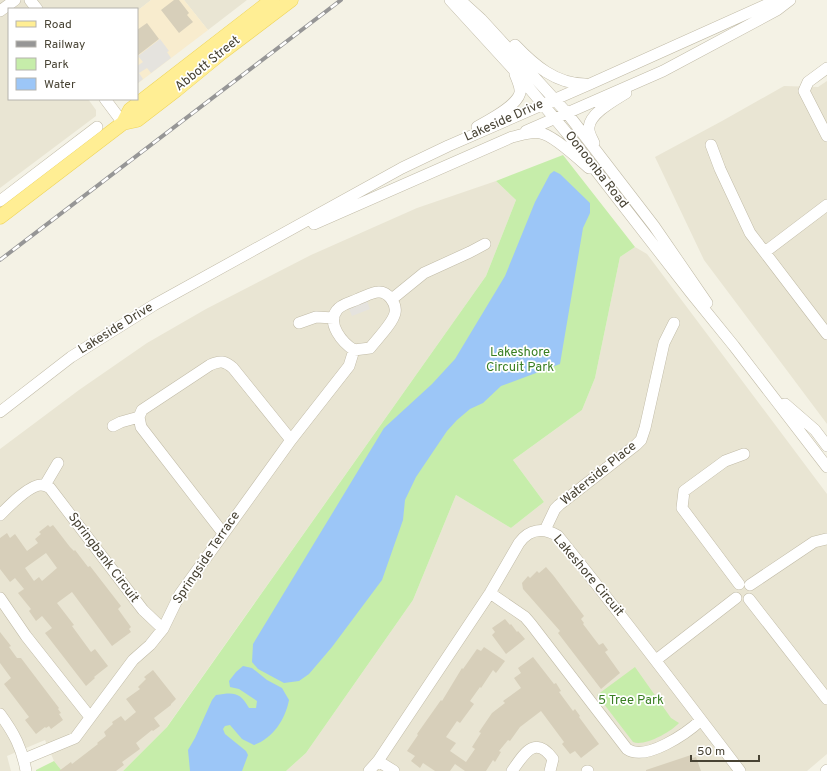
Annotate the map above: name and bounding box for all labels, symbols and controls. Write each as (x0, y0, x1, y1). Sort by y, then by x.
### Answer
legend (8, 8, 138, 100)
text: Road (44, 17, 72, 33)
street label: Abbott Street (172, 33, 244, 95)
text: Railway (44, 37, 85, 53)
text: Park (44, 57, 69, 73)
text: Water (44, 77, 76, 93)
street label: Lakeside Drive (462, 96, 546, 146)
street label: Oonoonba Road (561, 128, 631, 212)
street label: Lakeside Drive (76, 300, 156, 358)
park label: Lakeshore Circuit Park (486, 345, 554, 376)
street label: Waterside Place (558, 438, 640, 510)
street label: Springside Terrace (170, 509, 244, 607)
street label: Springbank Circuit (64, 510, 142, 606)
street label: Lakeshore Circuit (549, 532, 627, 620)
park label: 5 Tree Park (598, 693, 664, 709)
scale bar (691, 737, 759, 763)
text: 50 m (697, 744, 725, 760)

